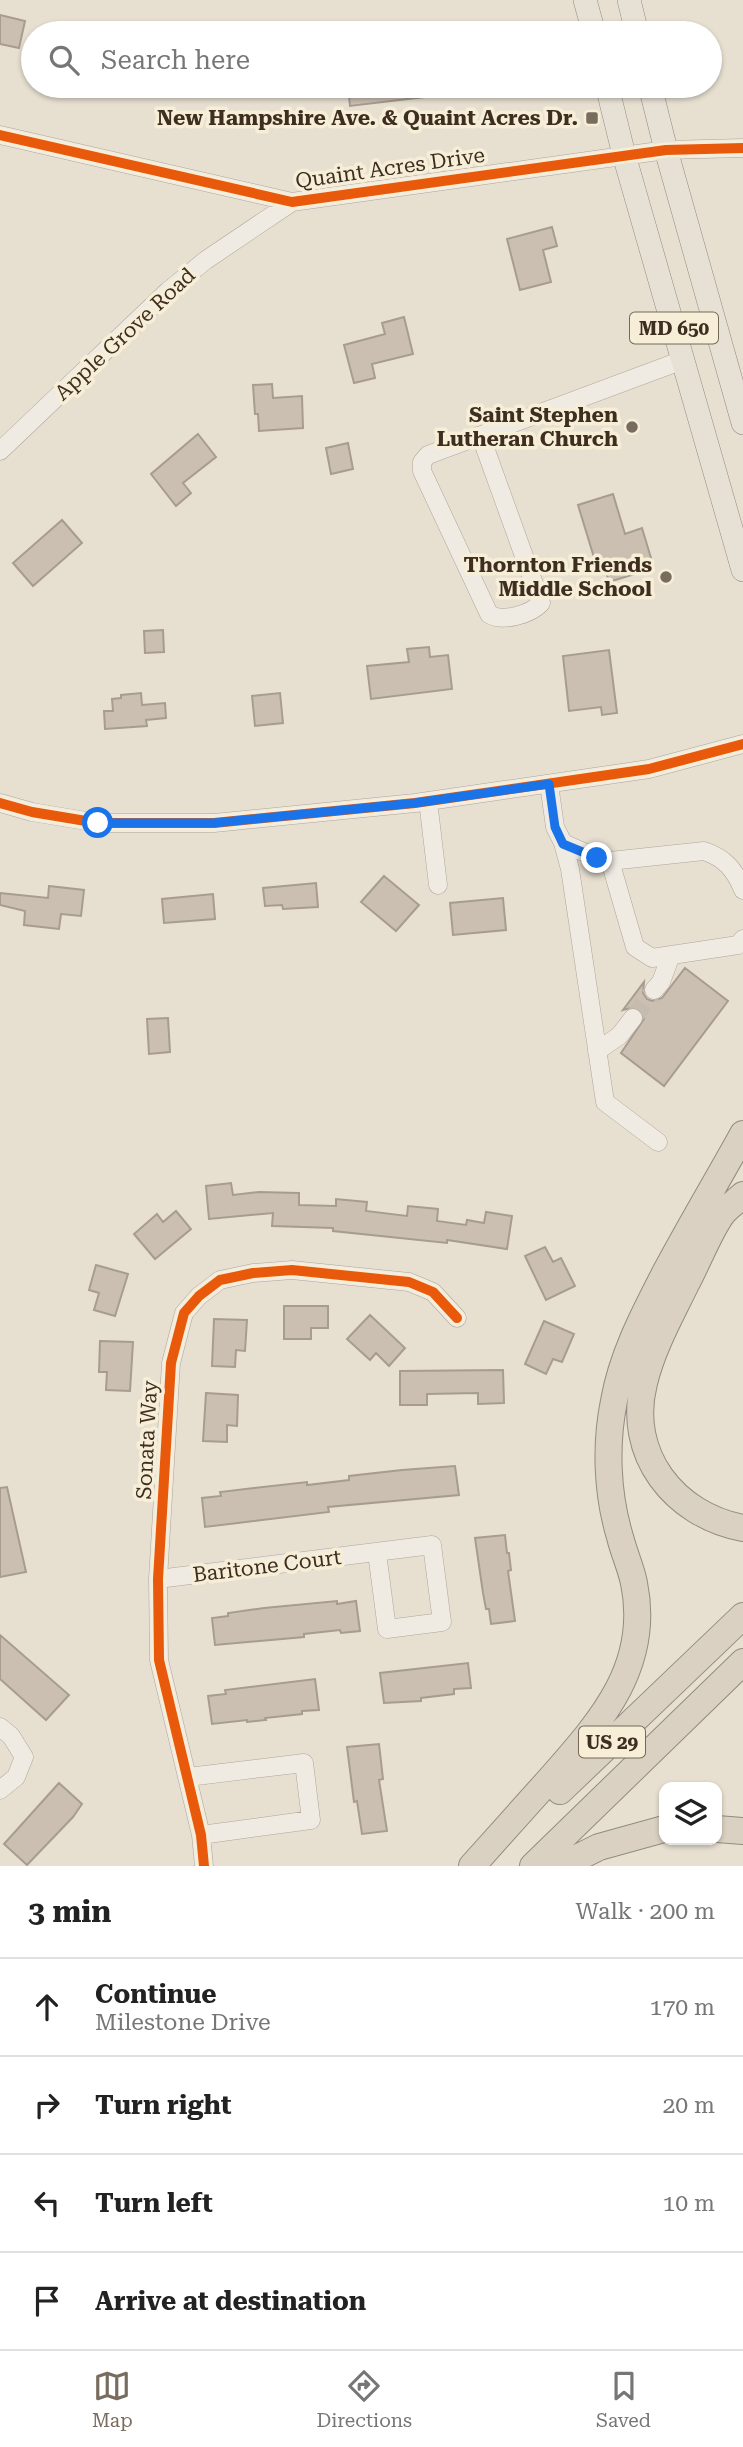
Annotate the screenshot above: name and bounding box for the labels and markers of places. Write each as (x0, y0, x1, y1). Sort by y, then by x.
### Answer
place label: New Hampshire Ave. & Quaint Acres Dr. (157, 106, 578, 130)
marker: New Hampshire Ave. & Quaint Acres Dr. (584, 110, 600, 126)
place label: Saint Stephen Lutheran Church (437, 403, 618, 451)
marker: Saint Stephen Lutheran Church (624, 419, 640, 435)
place label: Thornton Friends Middle School (463, 553, 652, 601)
marker: Thornton Friends Middle School (658, 569, 674, 585)

